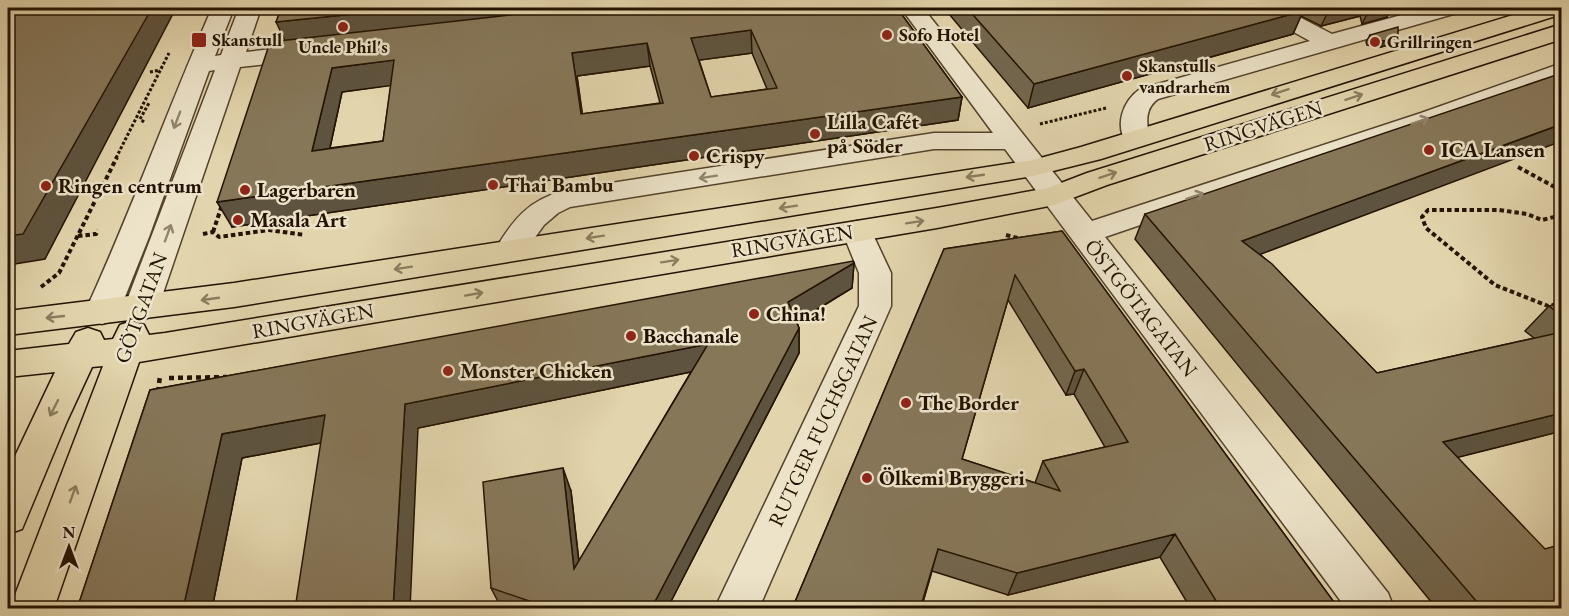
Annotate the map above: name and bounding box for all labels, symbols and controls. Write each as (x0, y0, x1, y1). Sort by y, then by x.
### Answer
marker: Uncle Phil's (336, 20, 350, 34)
place label: Sofo Hotel (899, 23, 979, 46)
place label: Skanstull (212, 28, 282, 51)
marker: Sofo Hotel (880, 28, 894, 42)
place label: Grillringen (1387, 30, 1472, 53)
marker: Skanstull (190, 31, 208, 49)
place label: Uncle Phil's (298, 35, 388, 58)
marker: Grillringen (1368, 35, 1382, 49)
place label: Skanstulls vandrarhem (1139, 54, 1231, 98)
marker: Skanstulls vandrarhem (1120, 69, 1134, 83)
one-way arrow (1271, 88, 1290, 99)
one-way arrow (1344, 90, 1363, 101)
street label: RINGVÄGEN (1200, 94, 1326, 157)
place label: Lilla Cafét på Söder (827, 108, 919, 159)
one-way arrow (171, 110, 182, 129)
one-way arrow (1410, 115, 1429, 126)
marker: Lilla Cafét på Söder (808, 127, 822, 141)
place label: ICA Lansen (1441, 136, 1545, 163)
place label: Crispy (706, 142, 766, 169)
marker: ICA Lansen (1422, 143, 1436, 157)
marker: Crispy (687, 149, 701, 163)
one-way arrow (1098, 169, 1117, 180)
place label: Thai Bambu (505, 171, 614, 198)
one-way arrow (698, 171, 718, 182)
one-way arrow (966, 171, 986, 182)
place label: Ringen centrum (58, 172, 202, 199)
place label: Lagerbaren (257, 176, 356, 203)
marker: Thai Bambu (486, 178, 500, 192)
marker: Ringen centrum (39, 179, 53, 193)
marker: Lagerbaren (238, 183, 252, 197)
one-way arrow (1185, 190, 1204, 201)
one-way arrow (778, 202, 798, 213)
place label: Masala Art (250, 206, 347, 233)
marker: Masala Art (231, 213, 245, 227)
one-way arrow (904, 216, 924, 227)
street label: RINGVÄGEN (729, 217, 855, 263)
one-way arrow (164, 224, 175, 243)
one-way arrow (586, 232, 605, 243)
street label: ÖSTGÖTAGATAN (1079, 233, 1204, 382)
street label: GÖTGATAN (108, 248, 173, 367)
one-way arrow (659, 255, 679, 266)
one-way arrow (393, 262, 413, 273)
one-way arrow (463, 288, 483, 299)
one-way arrow (201, 293, 220, 304)
street label: RINGVÄGEN (250, 296, 376, 344)
place label: China! (766, 300, 826, 327)
marker: China! (747, 307, 761, 321)
street label: RUTGER FUCHSGATAN (762, 311, 883, 531)
one-way arrow (45, 312, 65, 323)
place label: Bacchanale (643, 322, 739, 349)
marker: Bacchanale (624, 329, 638, 343)
place label: Monster Chicken (460, 357, 612, 384)
marker: Monster Chicken (441, 364, 455, 378)
place label: The Border (918, 389, 1019, 416)
marker: The Border (899, 396, 913, 410)
one-way arrow (48, 399, 60, 417)
place label: Ölkemi Bryggeri (879, 464, 1025, 491)
marker: Ölkemi Bryggeri (860, 471, 874, 485)
one-way arrow (69, 485, 80, 504)
north arrow (39, 517, 99, 577)
text: N (63, 522, 76, 543)

